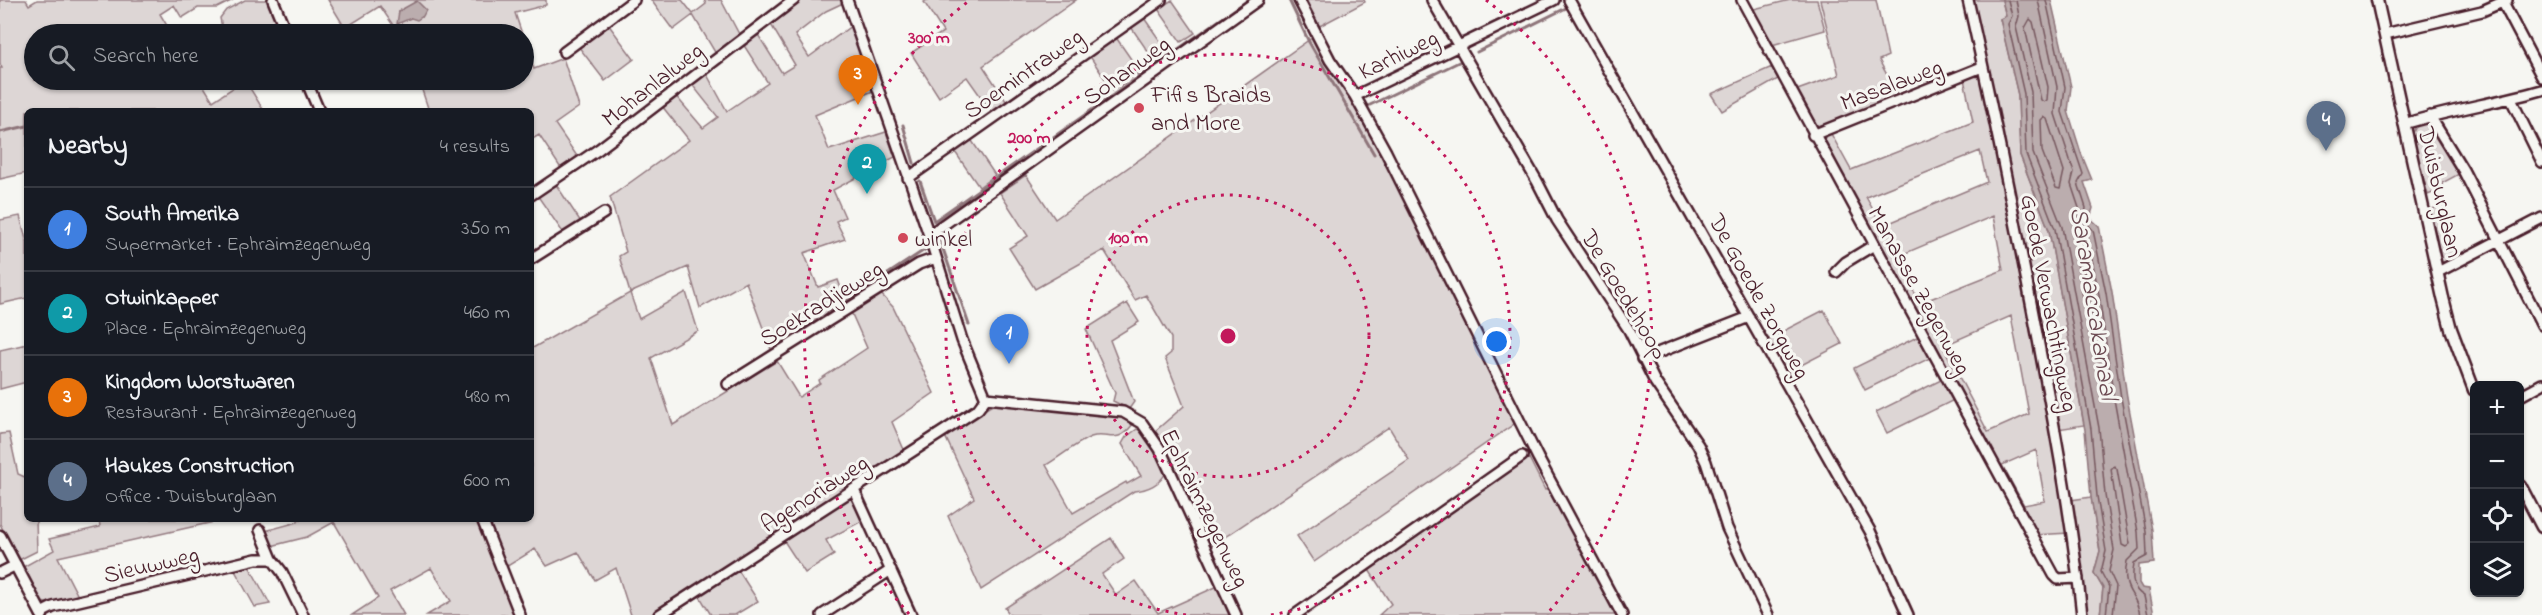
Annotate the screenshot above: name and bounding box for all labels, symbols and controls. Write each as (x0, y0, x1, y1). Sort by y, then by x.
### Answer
street label: Soemintraweg (957, 21, 1091, 129)
street label: Karhiweg (1353, 22, 1445, 91)
search box (24, 24, 534, 90)
text: 300 m (907, 26, 950, 52)
street label: Sohanweg (1076, 28, 1178, 116)
street label: Mohanlalweg (595, 35, 712, 137)
icon: search (45, 41, 78, 74)
text: Search here (93, 41, 198, 73)
street label: Masalaweg (1836, 51, 1948, 122)
pin: 3 (838, 56, 878, 105)
place label: Fifis Braids and More (1150, 79, 1271, 142)
marker: Fifis Braids and More (1132, 101, 1146, 115)
pin: 4 (2306, 102, 2346, 151)
street label: Duisburglaan (2406, 123, 2471, 261)
text: 200 m (1007, 126, 1051, 152)
text: Nearby (48, 128, 127, 166)
text: 4 results (440, 133, 510, 162)
pin: 2 (848, 144, 886, 194)
street label: Goede Verwachtingweg (2009, 192, 2086, 415)
text: South Amerika (105, 199, 239, 231)
street label: Manasse Zegenweg (1857, 200, 1979, 382)
water label: Saramaccakanaal (2058, 204, 2126, 405)
street label: De Goede Zorgweg (1697, 207, 1818, 386)
text: 1 (64, 215, 71, 244)
text: 350 m (461, 215, 510, 244)
place label: winkel (915, 223, 972, 258)
street label: De Goedehoop (1570, 223, 1676, 367)
text: 100 m (1108, 226, 1148, 252)
text: Supermarket · Ephraimzegenweg (105, 231, 371, 260)
marker: winkel (896, 231, 910, 245)
street label: Soekradjieweg (754, 253, 891, 357)
text: Otwinkapper (105, 283, 218, 315)
text: 2 (63, 299, 72, 328)
text: 460 m (464, 299, 510, 328)
pin: 1 (990, 314, 1028, 364)
text: Place · Ephraimzegenweg (105, 315, 306, 344)
centre of rings (1218, 326, 1238, 346)
your location (1482, 327, 1511, 356)
text: Kingdom Worstwaren (105, 367, 295, 399)
map controls (2470, 381, 2524, 597)
button: + (2470, 381, 2524, 435)
text: 3 (63, 383, 72, 412)
text: 480 m (465, 383, 510, 412)
text: Restaurant · Ephraimzegenweg (105, 399, 356, 428)
street label: Ephraimzegenweg (1150, 424, 1257, 595)
button: − (2470, 435, 2524, 489)
street label: Agenoriaweg (754, 447, 876, 543)
text: Haukes Construction (105, 451, 294, 483)
text: 4 (63, 467, 72, 496)
text: 600 m (463, 467, 510, 496)
text: Office · Duisburglaan (105, 483, 277, 512)
button: locate (2470, 489, 2524, 543)
street label: Sieuwweg (100, 538, 203, 594)
button: layers (2470, 543, 2524, 597)

